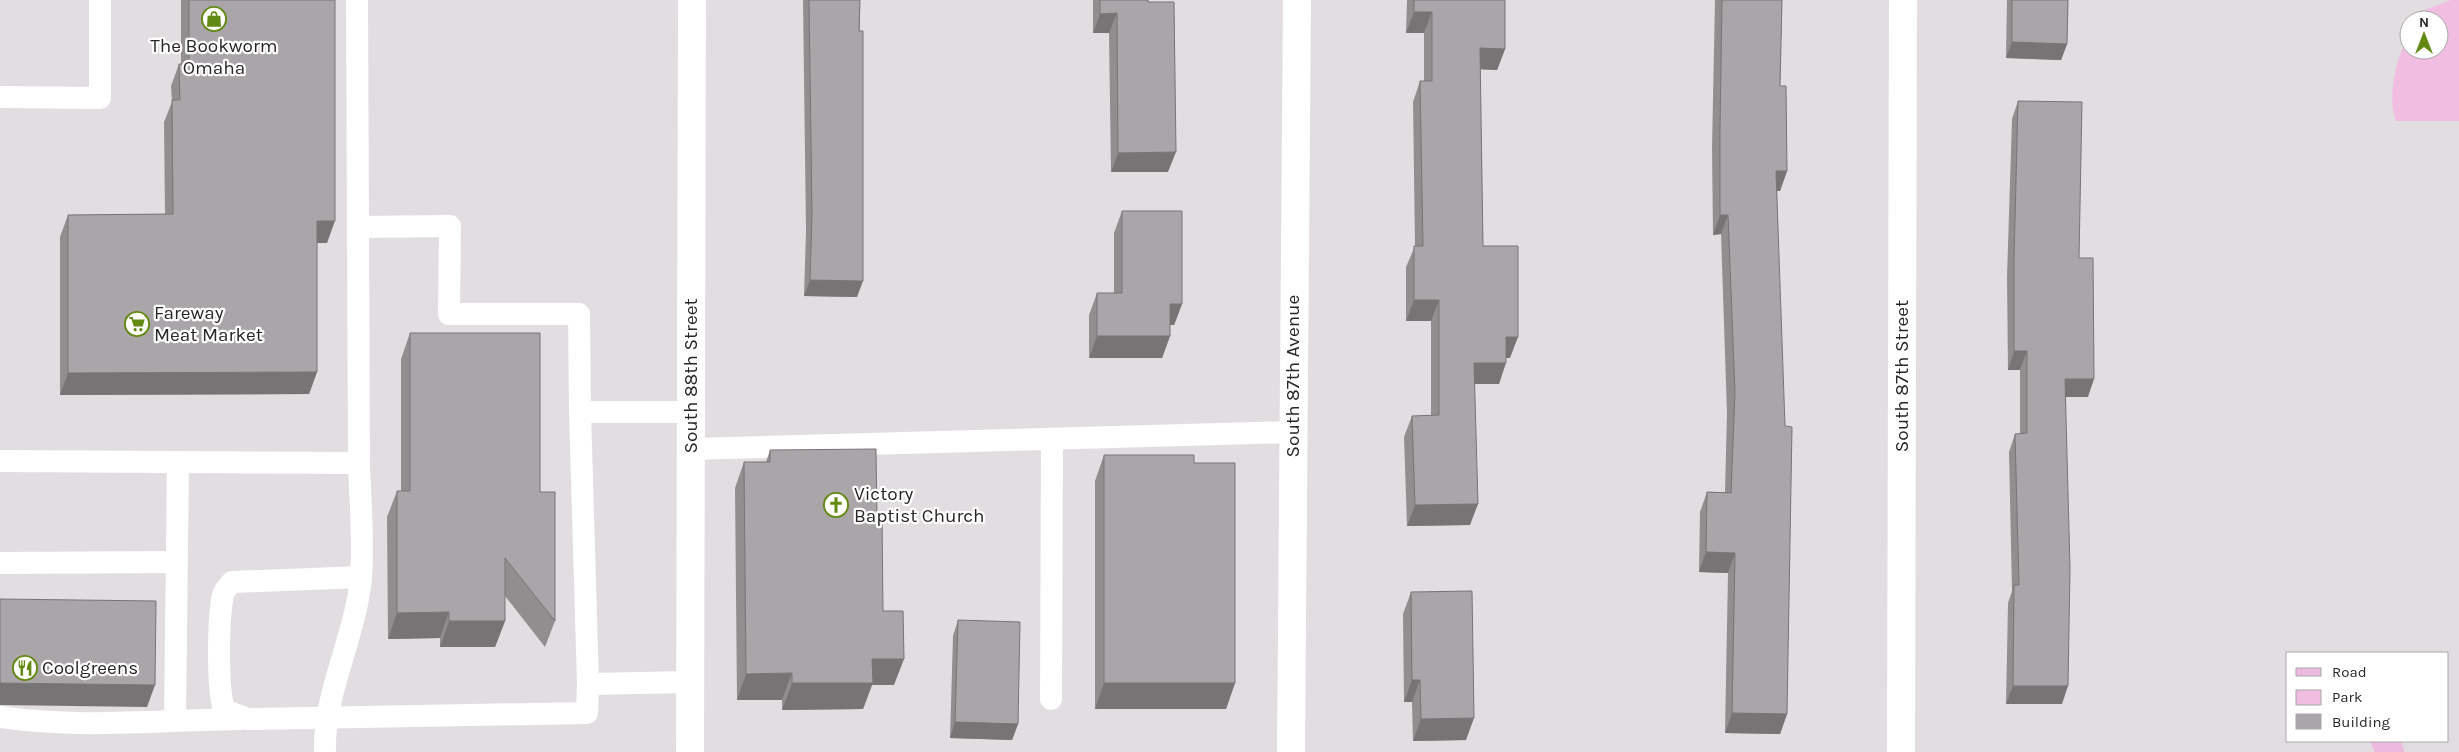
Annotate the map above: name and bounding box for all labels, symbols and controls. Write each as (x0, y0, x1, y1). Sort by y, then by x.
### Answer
shop icon: The Bookworm Omaha (201, 6, 227, 32)
north arrow (2399, 10, 2449, 60)
text: N (2419, 14, 2429, 31)
place label: The Bookworm Omaha (150, 35, 278, 79)
street label: South 87th Avenue (1282, 295, 1304, 457)
street label: South 88th Street (680, 298, 702, 454)
street label: South 87th Street (1891, 300, 1913, 452)
place label: Fareway Meat Market (154, 302, 263, 346)
supermarket icon: Fareway Meat Market (124, 311, 150, 337)
place label: Victory Baptist Church (854, 483, 985, 527)
church icon: Victory Baptist Church (823, 492, 849, 518)
legend (2286, 652, 2449, 742)
restaurant icon: Coolgreens (12, 655, 38, 681)
place label: Coolgreens (42, 657, 138, 679)
text: Road (2332, 663, 2367, 681)
text: Park (2332, 688, 2362, 706)
text: Building (2332, 713, 2390, 731)

